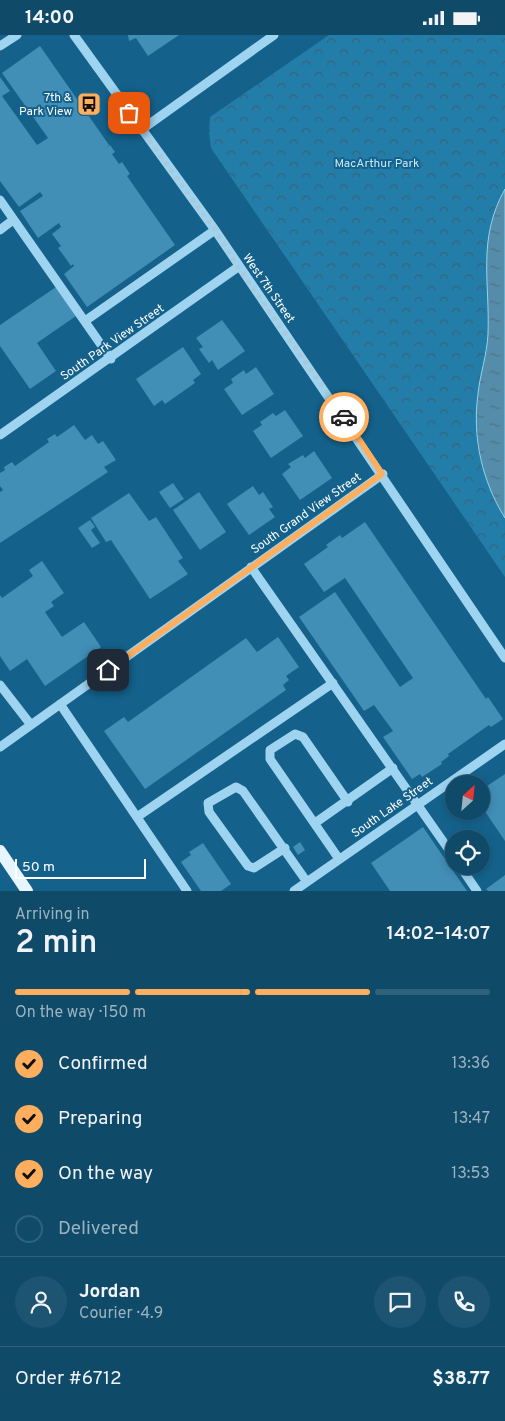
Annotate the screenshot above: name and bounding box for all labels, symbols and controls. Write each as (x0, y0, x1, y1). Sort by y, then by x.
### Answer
text: 14:00 (25, 6, 75, 30)
place label: 7th & Park View (19, 90, 72, 120)
bus stop icon: 7th & Park View (76, 91, 102, 117)
pin (108, 92, 150, 134)
icon: bag (115, 99, 143, 127)
park label: MacArthur Park (335, 156, 419, 172)
street label: West 7th Street (238, 251, 298, 326)
street label: South Park View Street (58, 301, 168, 385)
courier (319, 392, 369, 442)
icon: car (330, 403, 358, 431)
street label: South Grand View Street (248, 470, 365, 558)
pin (87, 649, 129, 691)
icon: home (94, 656, 122, 684)
street label: South Lake Street (349, 774, 436, 842)
north arrow (445, 775, 490, 820)
map controls (445, 775, 490, 875)
button: locate (445, 830, 490, 875)
scale bar (15, 856, 146, 879)
text: 50 m (22, 859, 55, 876)
text: Arriving in (15, 905, 90, 925)
text: 14:02–14:07 (387, 922, 490, 946)
text: 2 min (15, 924, 97, 964)
text: On the way · 150 m (15, 1003, 146, 1023)
icon: check (15, 1050, 43, 1078)
text: Confirmed (58, 1052, 148, 1076)
text: 13:36 (452, 1054, 490, 1074)
icon: check (15, 1105, 43, 1133)
text: Preparing (58, 1107, 142, 1131)
text: 13:47 (453, 1109, 490, 1129)
icon: check (15, 1160, 43, 1188)
text: On the way (58, 1162, 153, 1186)
text: 13:53 (451, 1164, 490, 1184)
text: Delivered (58, 1217, 139, 1241)
button: person (15, 1276, 67, 1328)
button: chat (374, 1276, 426, 1328)
button: phone (438, 1276, 490, 1328)
text: Jordan (79, 1280, 141, 1304)
text: Courier · 4.9 (79, 1304, 163, 1324)
text: Order #6712 (15, 1367, 122, 1391)
text: $38.77 (432, 1367, 490, 1391)

